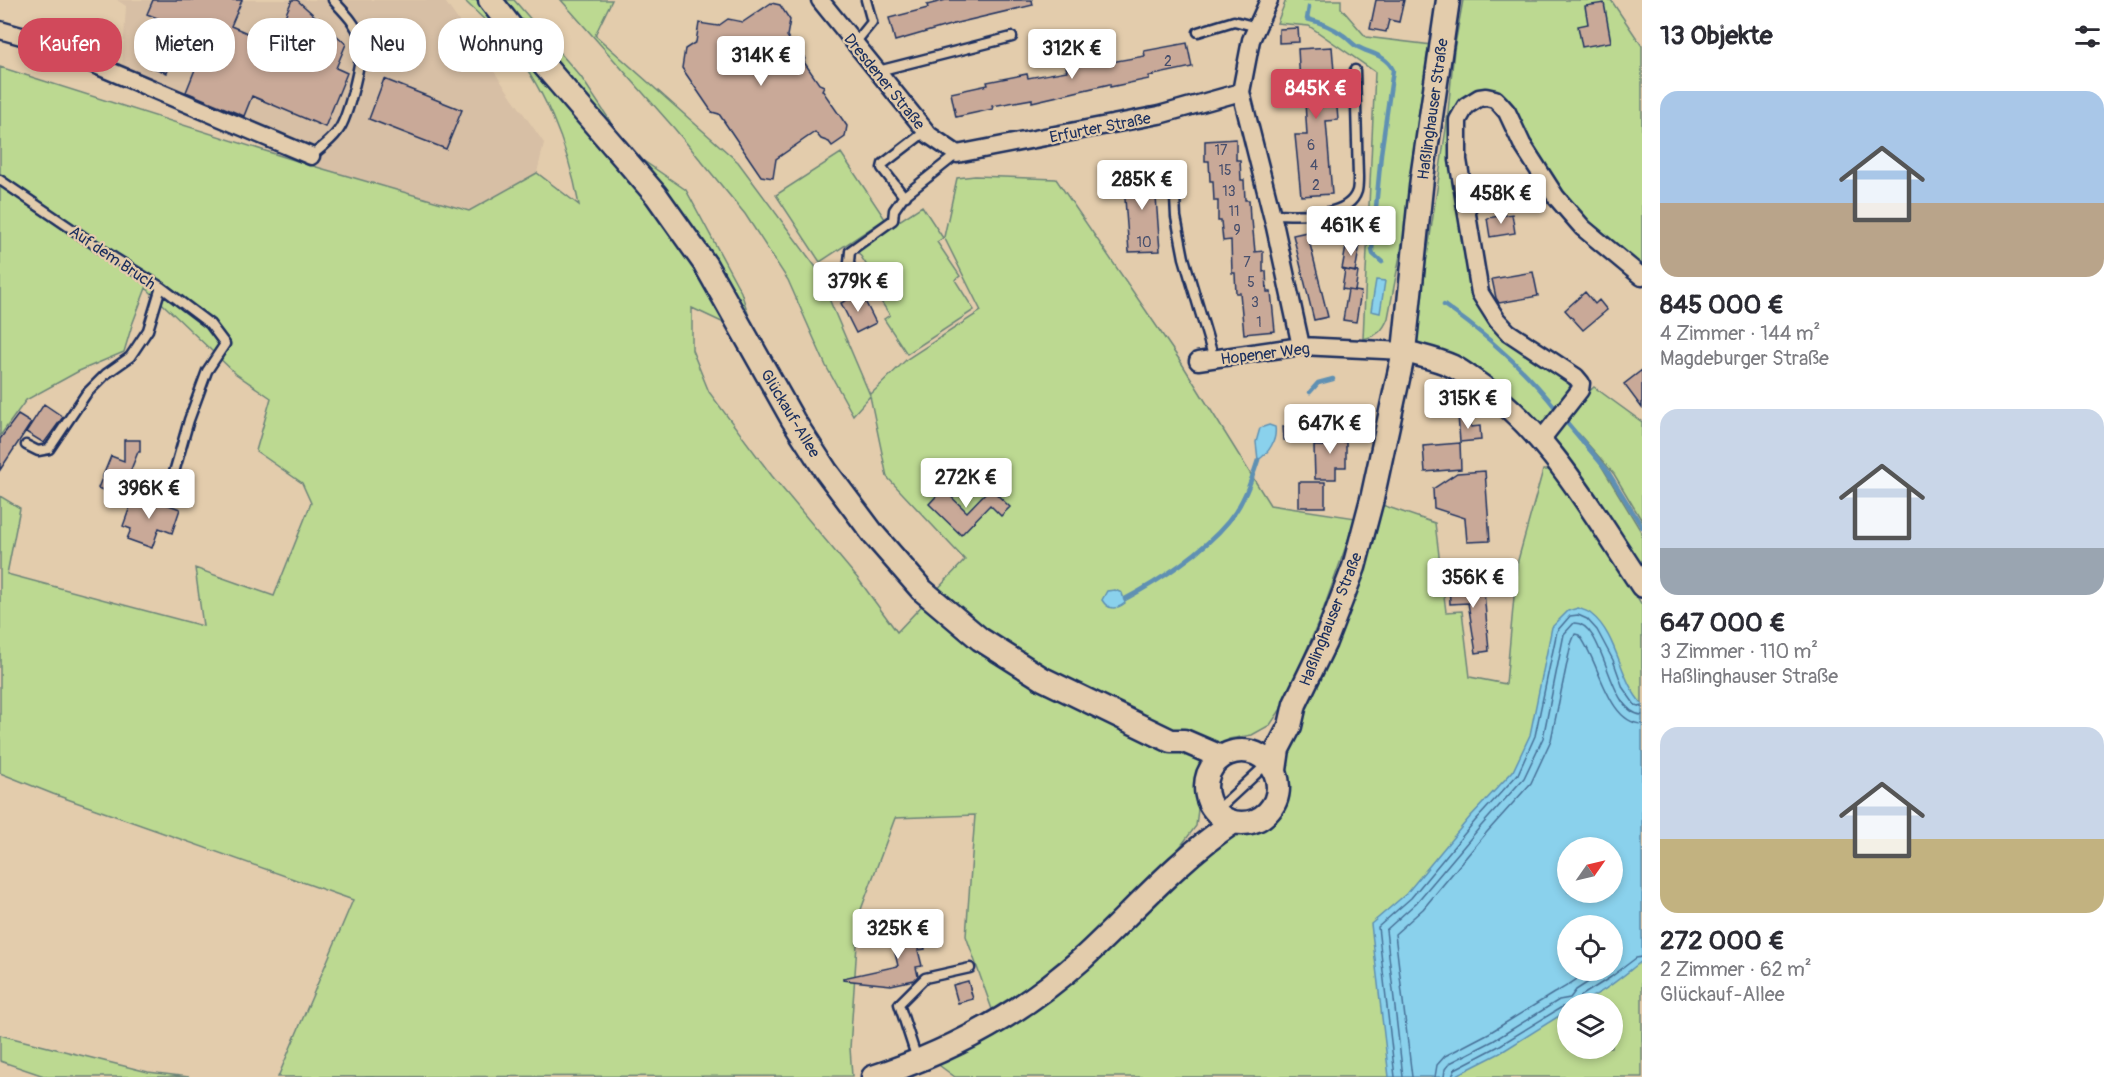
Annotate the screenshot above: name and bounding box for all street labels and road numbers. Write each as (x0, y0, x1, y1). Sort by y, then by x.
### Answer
street label: Dresdener Straße (839, 30, 929, 134)
street label: Haßlinghauser Straße (1413, 37, 1453, 181)
street label: Erfurter Straße (1048, 108, 1153, 148)
street label: Auf dem Bruch (66, 222, 159, 294)
street label: Hopener Weg (1219, 339, 1311, 369)
street label: Glückauf-Allee (756, 366, 824, 461)
street label: Haßlinghauser Straße (1295, 549, 1367, 689)

